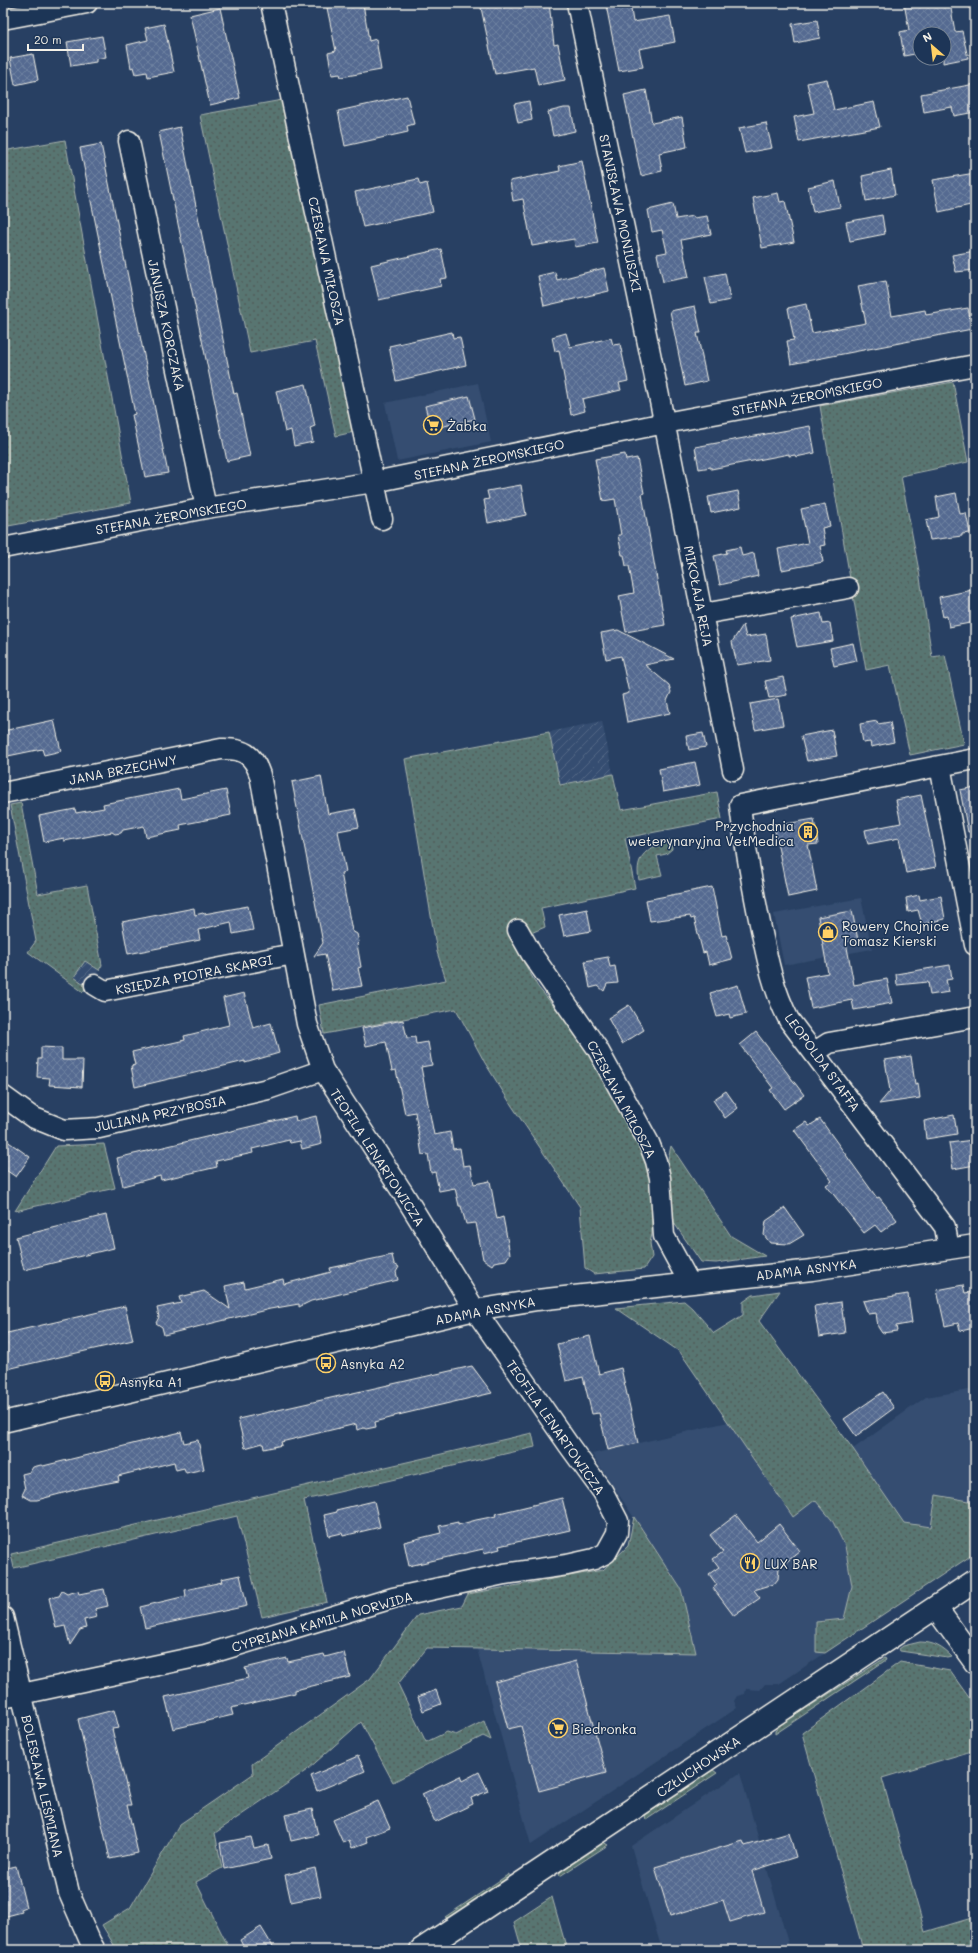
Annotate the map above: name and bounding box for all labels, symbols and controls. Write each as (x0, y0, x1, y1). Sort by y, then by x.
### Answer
scale bar (28, 26, 83, 52)
north arrow (912, 26, 952, 66)
text: N (920, 28, 934, 45)
text: 20 m (34, 31, 62, 47)
street label: STANISŁAWA MONIUSZKI (596, 133, 646, 294)
street label: CZESŁAWA MIŁOSZA (305, 195, 349, 327)
street label: JANUSZA KORCZAKA (145, 258, 189, 392)
street label: STEFANA ŻEROMSKIEGO (730, 373, 884, 419)
supermarket icon: Żabka (422, 414, 444, 436)
place label: Żabka (447, 417, 487, 434)
street label: STEFANA ŻEROMSKIEGO (412, 435, 566, 483)
street label: STEFANA ŻEROMSKIEGO (94, 494, 248, 538)
street label: MIKOŁAJA REJA (681, 544, 717, 648)
street label: JANA BRZECHWY (67, 750, 179, 788)
place label: Przychodnia weterynaryjna VetMedica (628, 817, 794, 849)
building icon: Przychodnia weterynaryjna VetMedica (797, 821, 819, 843)
place label: Rowery Chojnice Tomasz Kierski (842, 917, 949, 949)
shop icon: Rowery Chojnice Tomasz Kierski (817, 921, 839, 943)
street label: KSIĘDZA PIOTRA SKARGI (114, 950, 274, 998)
street label: LEOPOLDA STAFFA (782, 1010, 864, 1114)
street label: CZESŁAWA MIŁOSZA (584, 1037, 660, 1161)
street label: TEOFILA LENARTOWICZA (327, 1085, 429, 1229)
street label: JULIANA PRZYBOSIA (93, 1091, 227, 1135)
street label: ADAMA ASNYKA (754, 1254, 858, 1284)
street label: ADAMA ASNYKA (433, 1292, 537, 1328)
bus stop icon: Asnyka A2 (315, 1352, 337, 1374)
place label: Asnyka A2 (340, 1355, 405, 1372)
street label: TEOFILA LENARTOWICZA (503, 1356, 609, 1498)
bus stop icon: Asnyka A1 (94, 1370, 116, 1392)
place label: Asnyka A1 (119, 1373, 182, 1390)
restaurant icon: LUX BAR (739, 1552, 761, 1574)
place label: LUX BAR (764, 1555, 818, 1572)
street label: CYPRIANA KAMILA NORWIDA (229, 1587, 415, 1655)
street label: BOLESŁAWA LEŚMIANA (18, 1713, 68, 1859)
supermarket icon: Biedronka (547, 1717, 569, 1739)
place label: Biedronka (572, 1720, 637, 1737)
street label: CZŁUCHOWSKA (653, 1732, 743, 1800)

